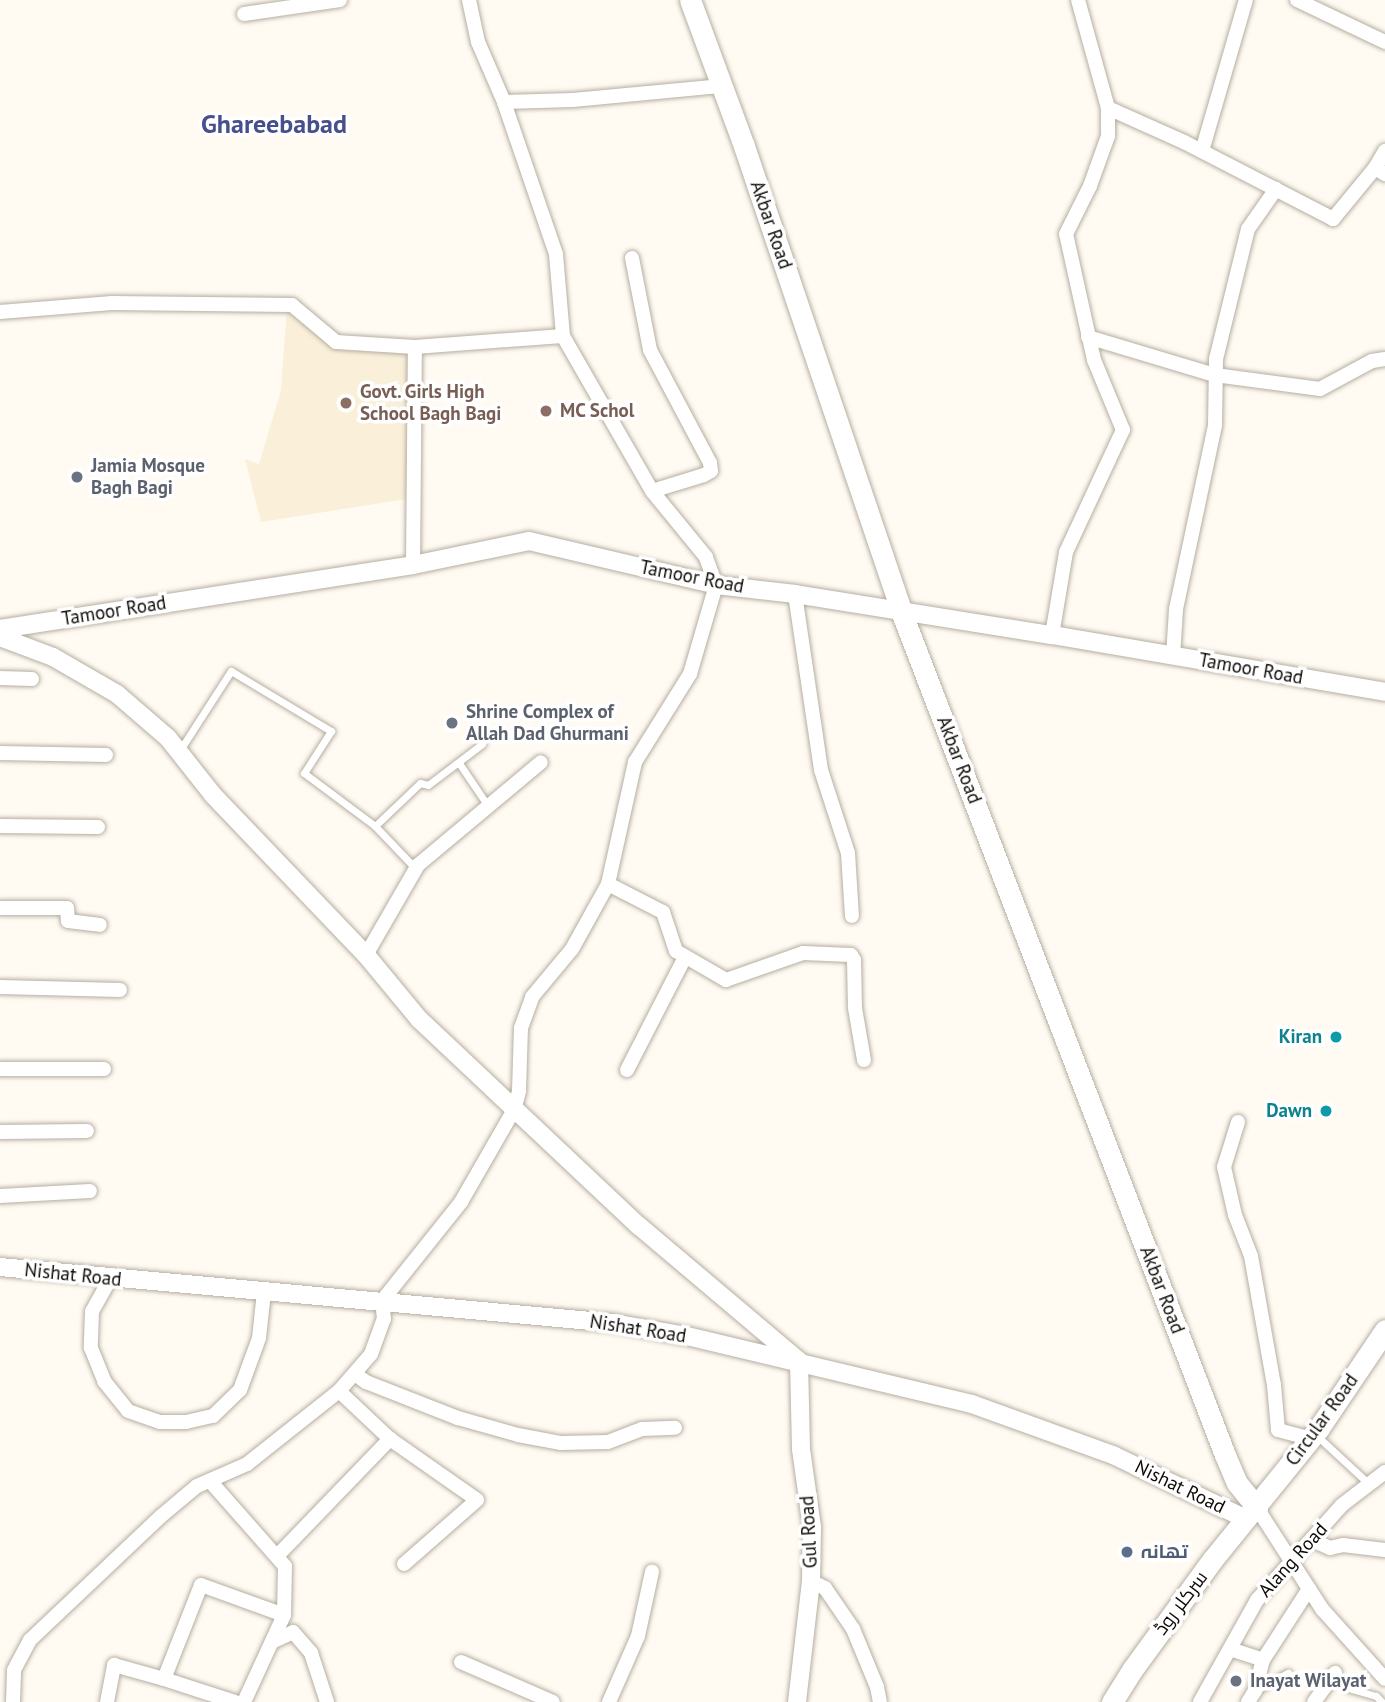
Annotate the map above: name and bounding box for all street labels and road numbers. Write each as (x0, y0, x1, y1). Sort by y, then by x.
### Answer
street label: Akbar Road (745, 178, 797, 272)
street label: Tamoor Road (638, 556, 746, 598)
street label: Tamoor Road (60, 591, 168, 631)
street label: Tamoor Road (1197, 649, 1305, 689)
street label: Akbar Road (932, 713, 986, 807)
street label: Akbar Road (1135, 1243, 1189, 1337)
street label: Nishat Road (23, 1259, 123, 1291)
street label: Nishat Road (588, 1310, 688, 1348)
street label: Circular Road (1281, 1370, 1363, 1470)
street label: Nishat Road (1131, 1455, 1229, 1519)
street label: Gul Road (796, 1495, 822, 1569)
street label: Alang Road (1254, 1518, 1332, 1602)
street label: سرکلر روڈ (1150, 1567, 1212, 1639)

